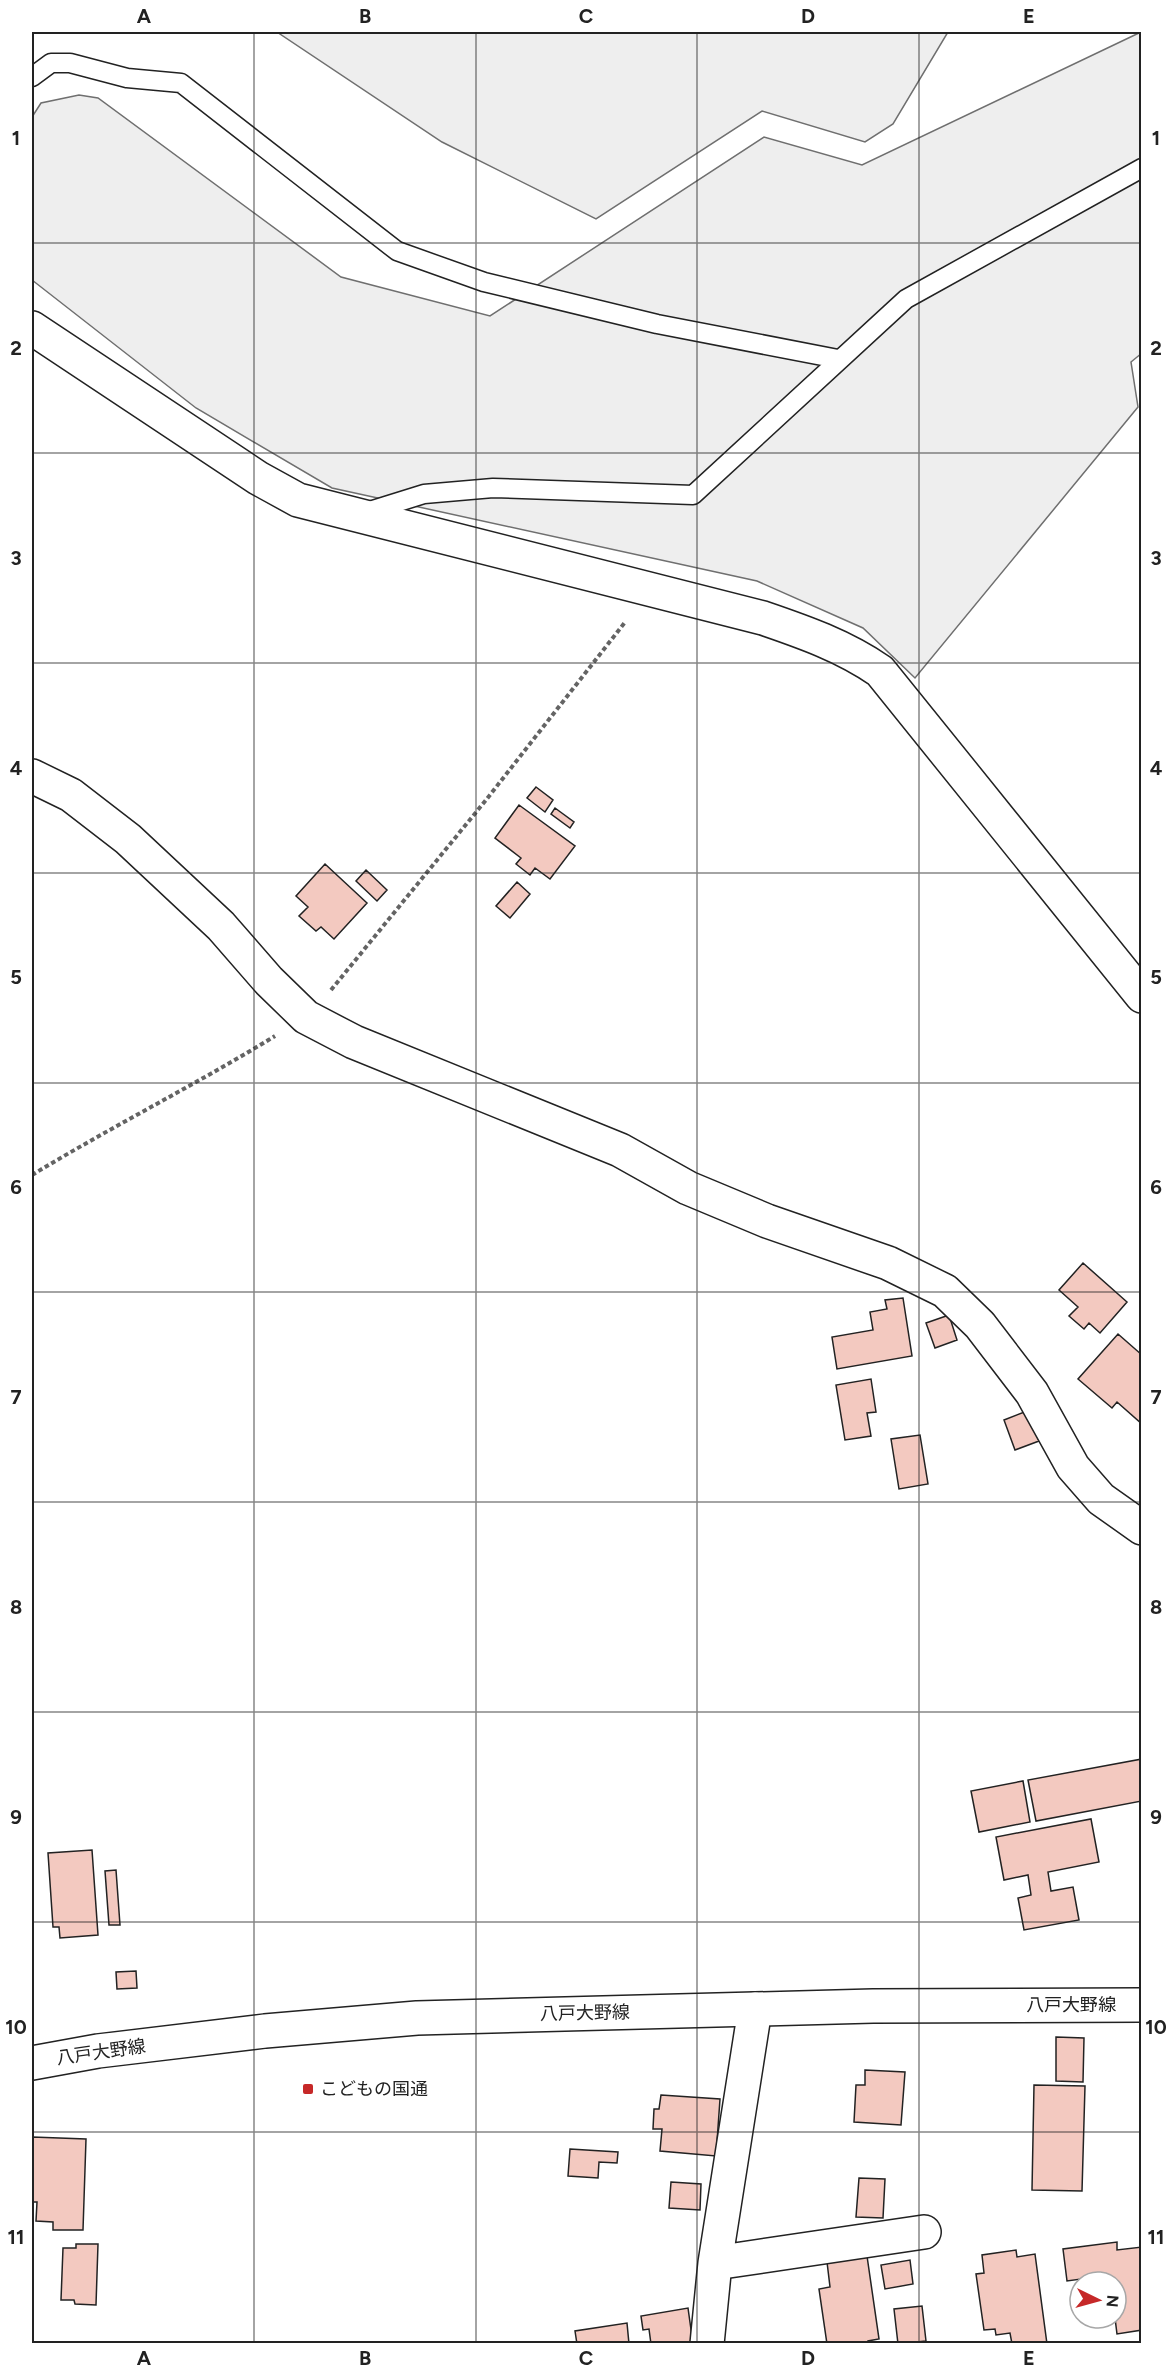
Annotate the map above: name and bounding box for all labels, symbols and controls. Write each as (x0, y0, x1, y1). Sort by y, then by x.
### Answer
text: A (137, 4, 152, 28)
text: B (359, 4, 371, 28)
text: C (579, 4, 593, 28)
text: D (801, 4, 815, 28)
text: E (1023, 4, 1035, 28)
text: 1 (12, 126, 20, 150)
text: 1 (1152, 126, 1160, 150)
text: 2 (10, 336, 22, 360)
text: 2 (1150, 336, 1162, 360)
text: 3 (10, 546, 22, 570)
text: 3 (1150, 546, 1162, 570)
text: 4 (10, 756, 23, 780)
text: 4 (1150, 756, 1163, 780)
text: 5 (10, 965, 22, 989)
text: 5 (1150, 965, 1162, 989)
text: 6 (10, 1175, 22, 1199)
text: 6 (1150, 1175, 1162, 1199)
text: 7 (10, 1385, 22, 1409)
text: 7 (1150, 1385, 1162, 1409)
text: 8 (10, 1595, 22, 1619)
text: 8 (1150, 1595, 1162, 1619)
text: 9 (10, 1805, 22, 1829)
text: 9 (1150, 1805, 1162, 1829)
street label: 八戸大野線 (1026, 1994, 1116, 2016)
street label: 八戸大野線 (540, 2001, 630, 2025)
text: 10 (5, 2015, 27, 2039)
text: 10 (1145, 2015, 1167, 2039)
street label: 八戸大野線 (55, 2035, 147, 2069)
place label: こどもの国通 (320, 2078, 428, 2100)
marker: こどもの国通 (301, 2082, 315, 2096)
text: 11 (8, 2225, 24, 2249)
text: 11 (1148, 2225, 1164, 2249)
north arrow (1068, 2270, 1128, 2330)
text: N (1102, 2294, 1122, 2308)
text: A (137, 2346, 152, 2370)
text: B (359, 2346, 371, 2370)
text: C (579, 2346, 593, 2370)
text: D (801, 2346, 815, 2370)
text: E (1023, 2346, 1035, 2370)

